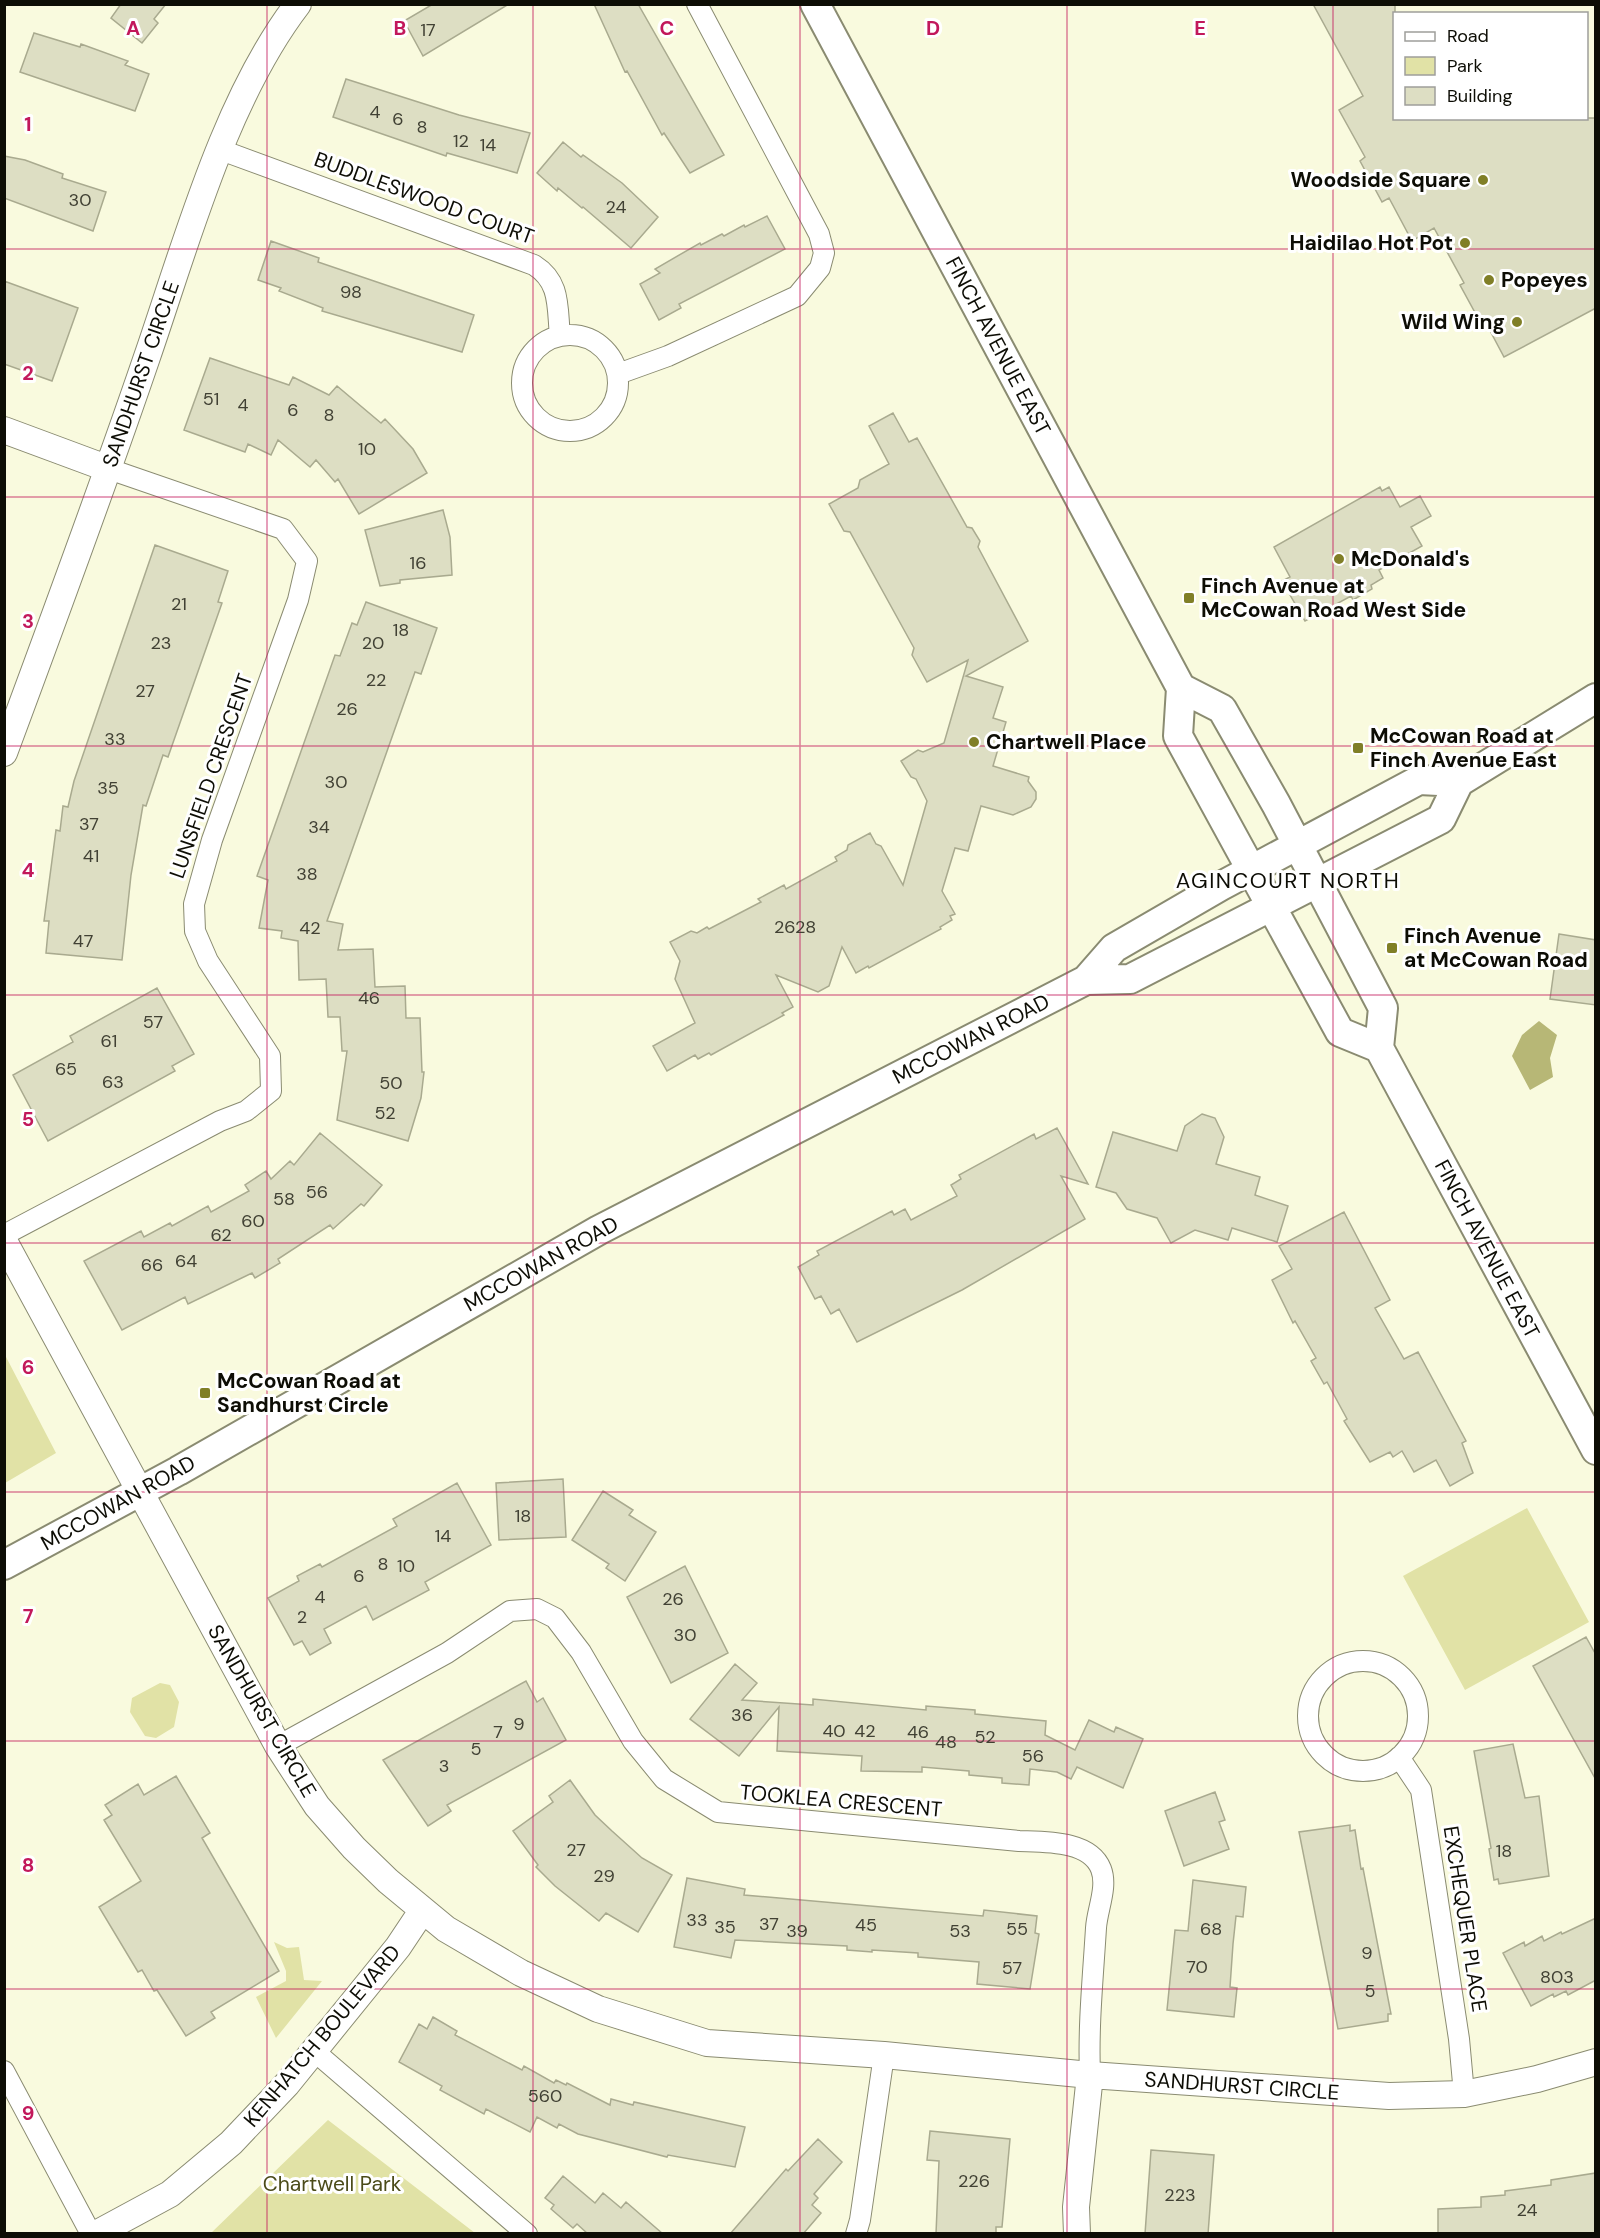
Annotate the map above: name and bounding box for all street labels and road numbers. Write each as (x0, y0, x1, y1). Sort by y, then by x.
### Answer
street label: BUDDLESWOOD COURT (310, 145, 538, 251)
street label: FINCH AVENUE EAST (939, 252, 1057, 440)
street label: SANDHURST CIRCLE (96, 277, 186, 471)
street label: LUNSFIELD CRESCENT (163, 670, 259, 882)
street label: MCCOWAN ROAD (888, 987, 1054, 1091)
street label: FINCH AVENUE EAST (1428, 1155, 1546, 1343)
street label: MCCOWAN ROAD (459, 1210, 623, 1318)
street label: MCCOWAN ROAD (36, 1449, 200, 1557)
street label: SANDHURST CIRCLE (201, 1619, 323, 1803)
street label: TOOKLEA CRESCENT (739, 1778, 944, 1824)
street label: EXCHEQUER PLACE (1436, 1824, 1494, 2014)
street label: KENHATCH BOULEVARD (237, 1939, 407, 2133)
street label: SANDHURST CIRCLE (1144, 2065, 1340, 2107)

